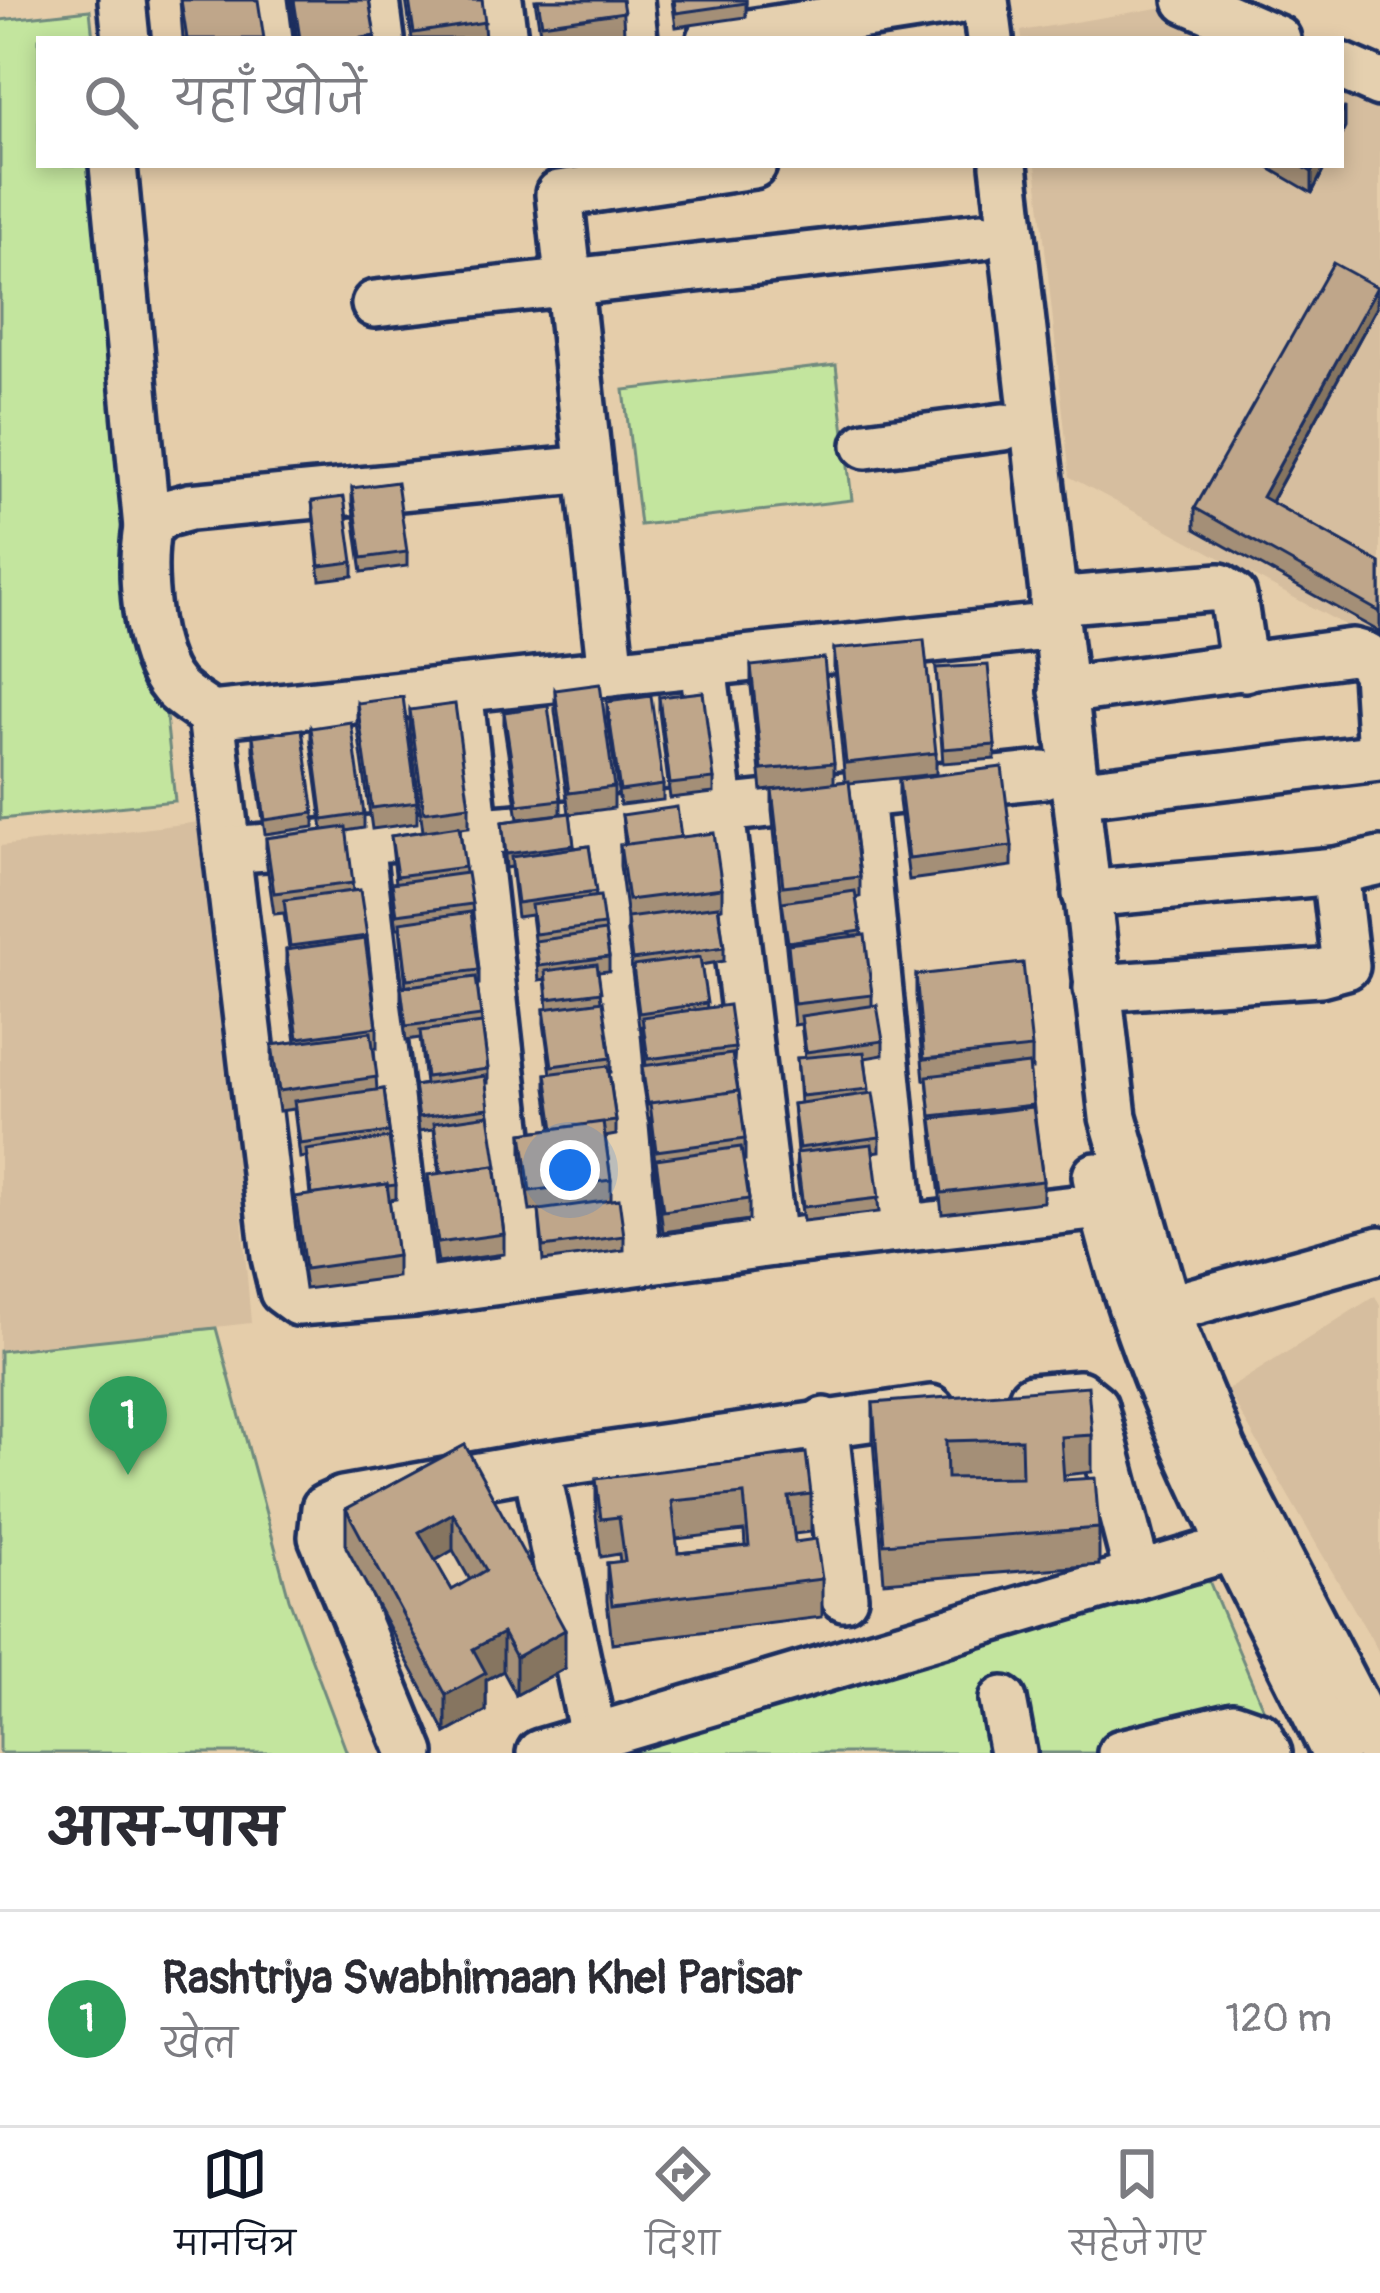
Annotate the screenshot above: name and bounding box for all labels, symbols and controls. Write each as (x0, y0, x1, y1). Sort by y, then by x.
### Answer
search box (36, 36, 1344, 168)
icon: search (78, 69, 144, 135)
text: यहाँ खोजें (174, 72, 366, 128)
your location (540, 1140, 600, 1200)
pin: 1 (89, 1376, 167, 1475)
text: आस-पास (48, 1797, 282, 1861)
text: Rashtriya Swabhimaan Khel Parisar (162, 1951, 802, 2007)
text: 1 (79, 1994, 95, 2043)
text: 120 m (1225, 1994, 1332, 2043)
text: खेल (162, 2020, 238, 2069)
tab: मानचित्र (175, 2141, 296, 2280)
tab: दिशा (645, 2141, 720, 2280)
tab: सहेजे गए (1070, 2141, 1205, 2280)

